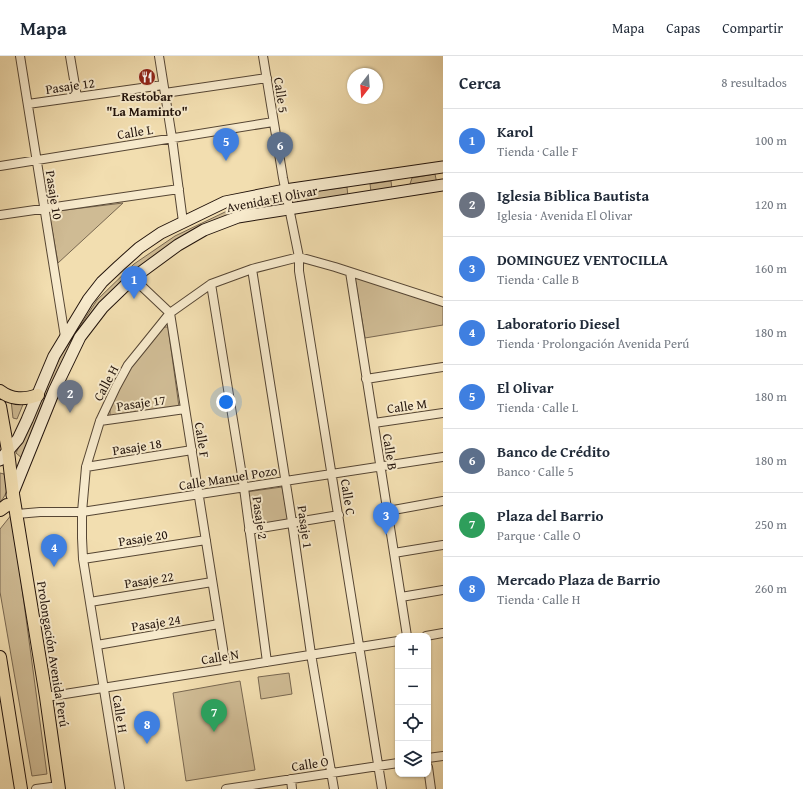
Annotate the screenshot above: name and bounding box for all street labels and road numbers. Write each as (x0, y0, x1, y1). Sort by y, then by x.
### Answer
street label: Pasaje 12 (44, 73, 96, 99)
street label: Calle 5 (269, 76, 293, 114)
street label: Calle L (116, 120, 155, 144)
street label: Pasaje 10 (41, 169, 67, 221)
street label: Avenida El Olivar (225, 181, 320, 217)
street label: Calle H (89, 361, 124, 404)
street label: Pasaje 17 (115, 390, 167, 416)
street label: Calle M (386, 394, 429, 418)
street label: Calle F (190, 421, 214, 459)
street label: Calle B (378, 432, 402, 472)
street label: Pasaje 18 (111, 434, 163, 460)
street label: Calle Manuel Pozo (178, 461, 279, 495)
street label: Calle C (336, 477, 360, 517)
street label: Pasaje 2 (248, 495, 272, 541)
street label: Pasaje 1 (293, 504, 317, 550)
street label: Pasaje 20 (117, 525, 169, 551)
street label: Pasaje 22 (123, 567, 175, 593)
street label: Prolongación Avenida Perú (32, 580, 74, 728)
street label: Pasaje 24 (130, 610, 182, 636)
street label: Calle N (200, 645, 241, 669)
street label: Calle H (108, 694, 132, 735)
street label: Calle O (290, 752, 330, 776)

